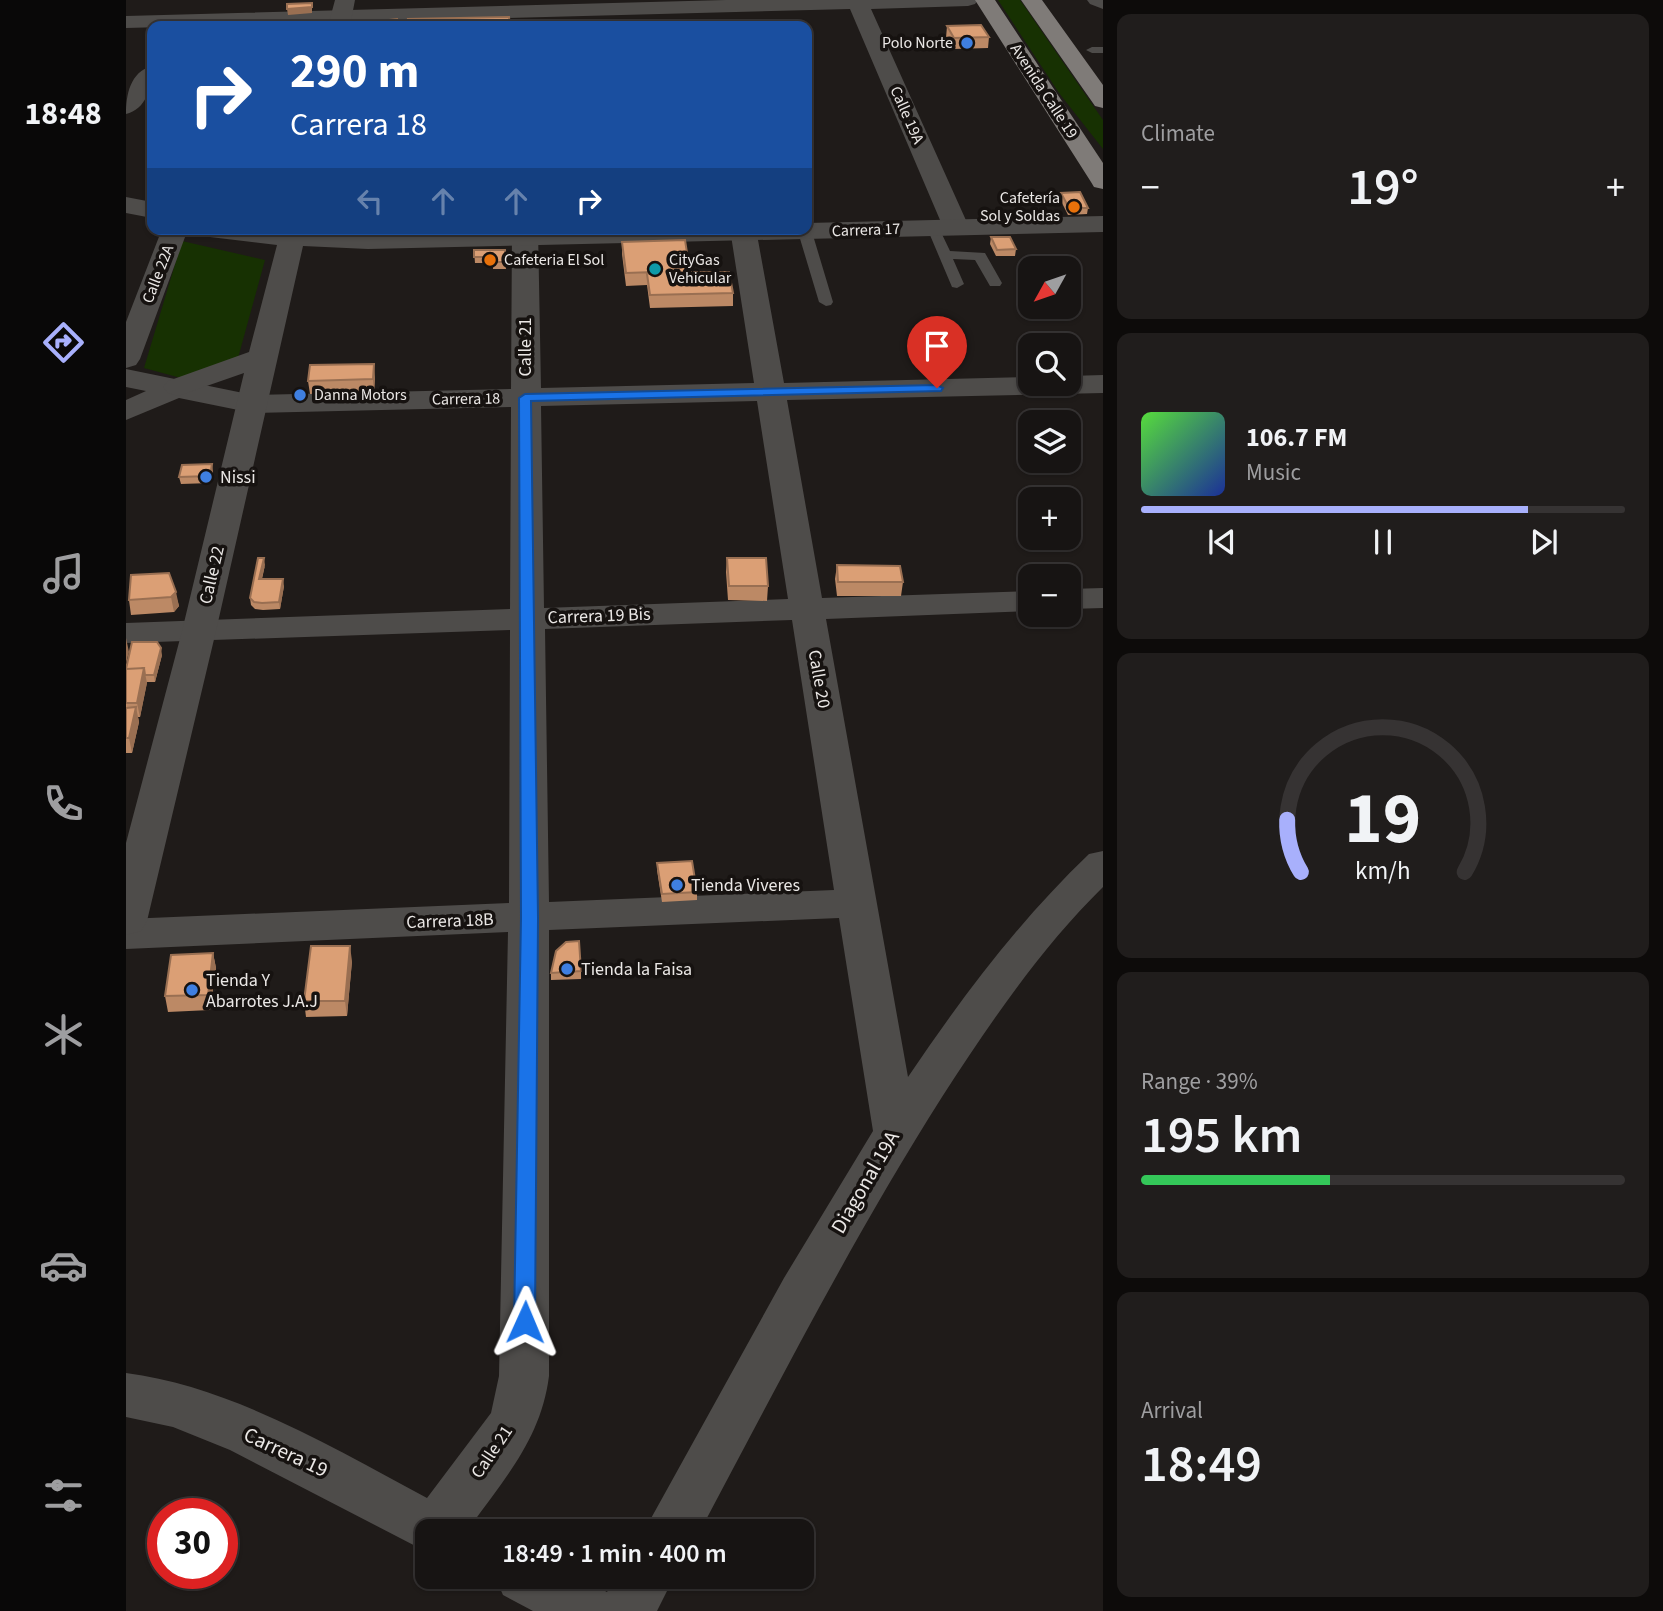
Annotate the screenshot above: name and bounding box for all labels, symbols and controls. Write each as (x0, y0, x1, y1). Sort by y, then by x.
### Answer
place label: Polo Norte (882, 32, 953, 54)
marker: Polo Norte (959, 35, 975, 51)
text: 290 m (290, 37, 419, 107)
street label: Avenida Calle 19 (1005, 39, 1083, 143)
icon: right (175, 49, 266, 140)
street label: Calle 19A (885, 83, 930, 148)
text: 18:48 (24, 91, 102, 137)
text: Carrera 18 (290, 102, 427, 148)
text: Climate (1141, 117, 1215, 150)
text: 19° (1347, 151, 1419, 225)
text: − (1141, 161, 1160, 215)
text: + (1606, 161, 1625, 215)
icon: left (351, 182, 389, 220)
icon: ahead (424, 182, 462, 220)
icon: ahead (497, 182, 535, 220)
icon: right (570, 182, 608, 220)
place label: Cafetería Sol y Soldas (980, 187, 1060, 227)
marker: Cafetería Sol y Soldas (1066, 199, 1082, 215)
street label: Carrera 17 (831, 218, 901, 242)
street label: Calle 22A (137, 241, 179, 306)
place label: Cafeteria El Sol (504, 249, 604, 271)
place label: CityGas Vehicular (669, 249, 732, 289)
marker: Cafeteria El Sol (482, 252, 498, 268)
north arrow (1018, 256, 1082, 318)
map controls (1018, 256, 1081, 627)
marker: CityGas Vehicular (647, 261, 663, 277)
pin (907, 316, 967, 388)
icon: directions (39, 318, 88, 367)
street label: Calle 21 (513, 318, 538, 376)
icon: arrive (918, 327, 956, 365)
button: search (1018, 333, 1081, 396)
place label: Danna Motors (314, 384, 407, 406)
marker: Danna Motors (292, 387, 308, 403)
street label: Carrera 18 (432, 387, 500, 411)
button: layers (1018, 410, 1081, 473)
text: 106.7 FM (1246, 419, 1347, 456)
text: Music (1246, 456, 1301, 489)
place label: Nissi (220, 465, 256, 490)
marker: Nissi (198, 469, 214, 485)
button: + (1018, 487, 1081, 550)
icon: previous (1203, 523, 1241, 561)
icon: pause (1364, 523, 1402, 561)
icon: next (1525, 523, 1563, 561)
street label: Calle 22 (193, 543, 231, 607)
icon: music (39, 549, 88, 598)
button: − (1018, 564, 1081, 627)
street label: Carrera 19 Bis (547, 602, 651, 630)
street label: Calle 20 (802, 648, 836, 710)
text: 19 (1345, 767, 1421, 871)
icon: phone (39, 779, 88, 828)
text: km/h (1355, 852, 1411, 888)
place label: Tienda Viveres (691, 873, 800, 898)
marker: Tienda Viveres (669, 877, 685, 893)
street label: Carrera 18B (406, 907, 494, 935)
place label: Tienda la Faisa (581, 957, 692, 982)
marker: Tienda la Faisa (559, 961, 575, 977)
place label: Tienda Y Abarrotes J.A.J (206, 968, 318, 1014)
marker: Tienda Y Abarrotes J.A.J (184, 982, 200, 998)
icon: climate (39, 1010, 88, 1059)
text: Range · 39% (1141, 1065, 1258, 1098)
text: 195 km (1141, 1099, 1302, 1173)
street label: Diagonal 19A (823, 1125, 907, 1239)
icon: car (39, 1241, 88, 1290)
position arrow (488, 1285, 562, 1359)
text: Arrival (1141, 1394, 1203, 1427)
street label: Carrera 19 (239, 1419, 333, 1485)
street label: Calle 21 (465, 1421, 519, 1483)
text: 18:49 (1141, 1428, 1262, 1502)
icon: filters (39, 1471, 88, 1520)
speed limit sign: 30 (147, 1498, 238, 1589)
text: 18:49 · 1 min · 400 m (502, 1535, 727, 1572)

